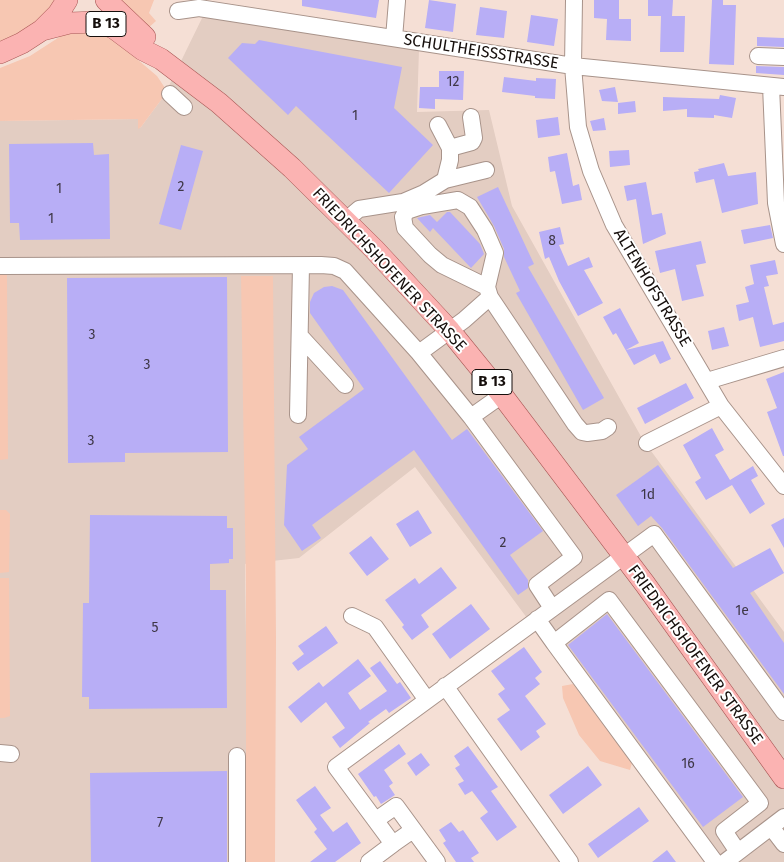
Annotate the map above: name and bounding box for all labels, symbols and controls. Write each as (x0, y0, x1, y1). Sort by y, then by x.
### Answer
road number: B 13 (86, 12, 126, 36)
street label: SCHULTHEISSSTRASSE (402, 30, 560, 74)
house number: 12 (447, 74, 459, 90)
house number: 1 (352, 108, 358, 124)
house number: 2 (178, 179, 184, 195)
house number: 1 (56, 181, 62, 197)
street label: FRIEDRICHSHOFENER STRASSE (308, 184, 470, 356)
house number: 1 (48, 211, 54, 227)
street label: ALTENHOFSTRASSE (609, 225, 695, 351)
house number: 8 (548, 233, 556, 249)
house number: 3 (89, 327, 95, 343)
house number: 3 (144, 357, 150, 373)
road number: B 13 (472, 370, 512, 394)
house number: 3 (88, 433, 94, 449)
house number: 1d (641, 487, 655, 503)
house number: 2 (500, 535, 506, 551)
street label: FRIEDRICHSHOFENER STRASSE (623, 562, 767, 748)
house number: 1e (735, 603, 749, 619)
house number: 5 (151, 620, 159, 636)
house number: 16 (681, 756, 695, 772)
house number: 7 (157, 815, 163, 831)

